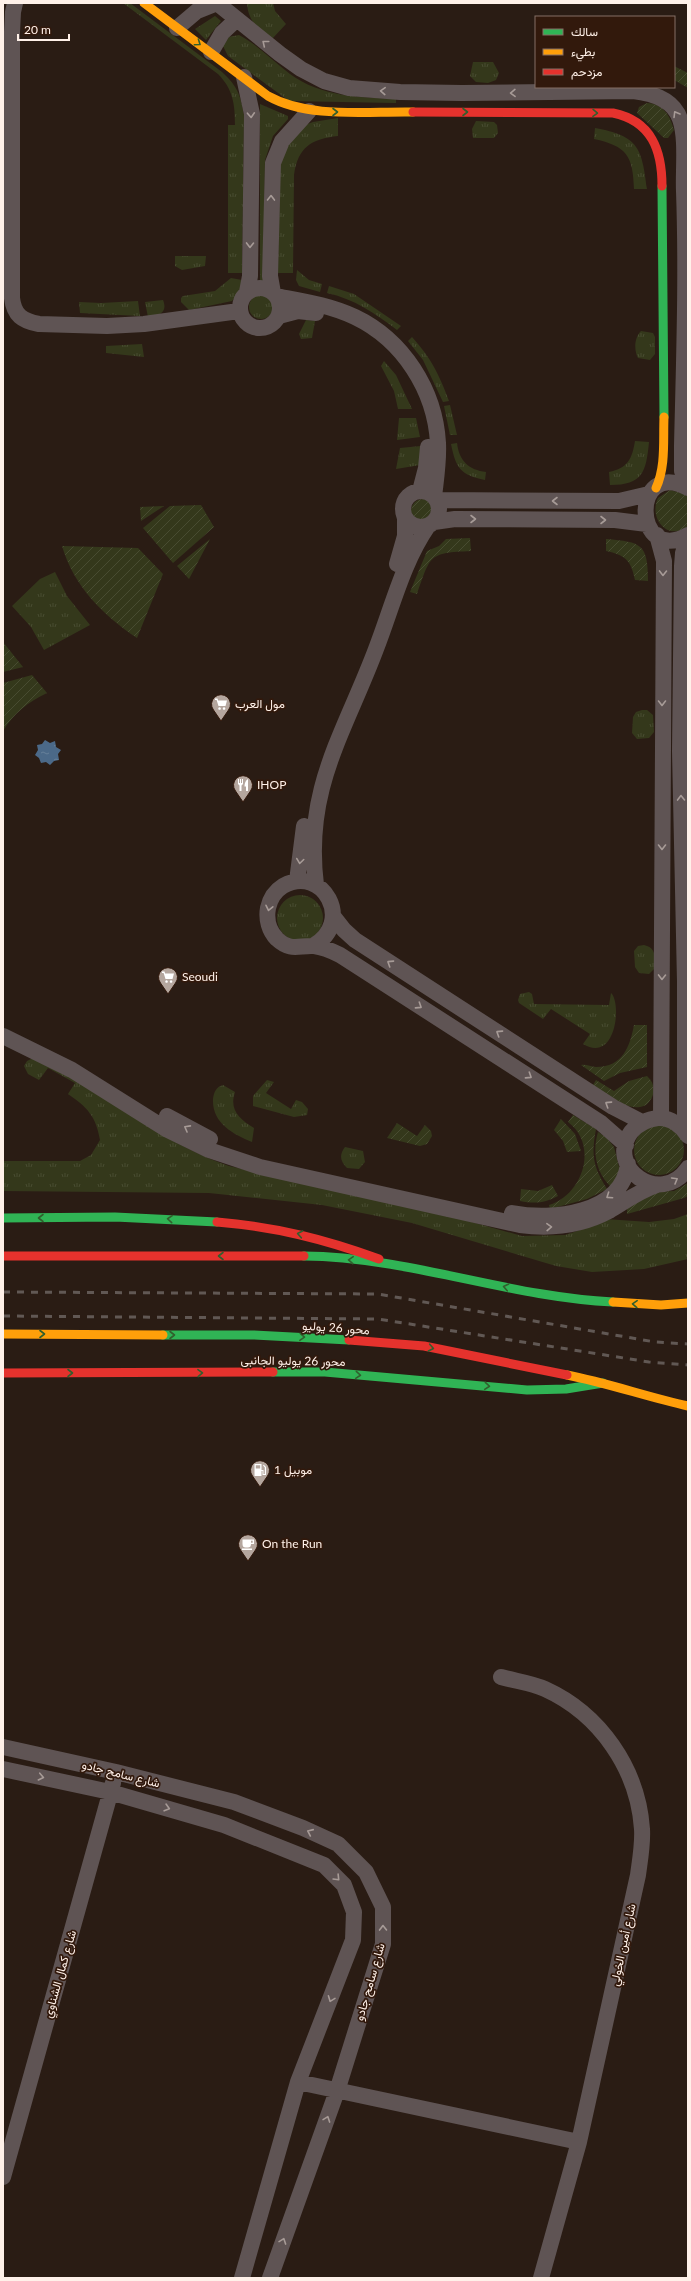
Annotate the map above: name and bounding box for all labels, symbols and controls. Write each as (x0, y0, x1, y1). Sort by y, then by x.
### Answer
scale bar (18, 16, 69, 42)
legend (535, 16, 675, 88)
text: 20 m (24, 22, 51, 37)
text: سالك (571, 24, 598, 39)
one-way arrow (194, 38, 201, 45)
one-way arrow (263, 40, 270, 47)
text: بطيء (571, 44, 595, 62)
text: مزدحم (571, 64, 602, 80)
one-way arrow (380, 86, 386, 95)
one-way arrow (510, 89, 516, 97)
one-way arrow (332, 108, 338, 116)
one-way arrow (462, 108, 468, 116)
one-way arrow (592, 109, 598, 117)
one-way arrow (674, 111, 681, 118)
one-way arrow (247, 112, 256, 118)
one-way arrow (267, 195, 275, 201)
one-way arrow (246, 242, 255, 248)
one-way arrow (552, 497, 558, 505)
one-way arrow (470, 515, 476, 523)
one-way arrow (600, 516, 606, 524)
one-way arrow (659, 570, 668, 576)
supermarket icon: مول العرب (210, 693, 232, 721)
place label: مول العرب (235, 696, 285, 712)
one-way arrow (657, 700, 666, 706)
restaurant icon: IHOP (232, 774, 254, 802)
place label: IHOP (257, 777, 286, 792)
one-way arrow (677, 795, 685, 801)
one-way arrow (658, 844, 666, 850)
one-way arrow (296, 858, 305, 864)
one-way arrow (265, 905, 273, 911)
one-way arrow (387, 960, 394, 967)
supermarket icon: Seoudi (157, 966, 179, 994)
place label: Seoudi (182, 969, 218, 984)
one-way arrow (658, 974, 666, 980)
one-way arrow (415, 1001, 422, 1008)
one-way arrow (496, 1030, 503, 1038)
one-way arrow (525, 1071, 532, 1078)
one-way arrow (605, 1101, 612, 1109)
one-way arrow (184, 1125, 192, 1132)
one-way arrow (671, 1177, 678, 1185)
one-way arrow (607, 1191, 614, 1198)
one-way arrow (38, 1214, 44, 1222)
one-way arrow (167, 1215, 174, 1224)
one-way arrow (546, 1223, 552, 1231)
one-way arrow (296, 1230, 303, 1238)
one-way arrow (218, 1252, 224, 1260)
one-way arrow (348, 1255, 354, 1264)
one-way arrow (503, 1284, 510, 1292)
one-way arrow (632, 1299, 638, 1308)
street label: محور 26 يوليو (302, 1318, 370, 1338)
one-way arrow (39, 1330, 45, 1338)
one-way arrow (169, 1331, 175, 1339)
one-way arrow (299, 1333, 305, 1342)
one-way arrow (428, 1343, 435, 1351)
street label: محور 26 يوليو الجانبى (240, 1352, 346, 1370)
one-way arrow (67, 1369, 73, 1377)
one-way arrow (197, 1369, 203, 1377)
one-way arrow (355, 1370, 361, 1379)
one-way arrow (484, 1381, 490, 1390)
fuel station icon: موبيل 1 (249, 1459, 271, 1487)
place label: موبيل 1 (274, 1462, 312, 1478)
cafe icon: On the Run (237, 1533, 259, 1561)
place label: On the Run (262, 1536, 322, 1551)
street label: شارع سامح جادو (80, 1757, 162, 1792)
one-way arrow (38, 1773, 44, 1781)
one-way arrow (164, 1803, 171, 1812)
one-way arrow (306, 1828, 313, 1836)
one-way arrow (333, 1873, 340, 1881)
street label: شارع أمين الخولي (606, 1902, 642, 1988)
one-way arrow (379, 1925, 387, 1931)
street label: شارع كمال الشناوي (40, 1928, 82, 2020)
street label: شارع سامح جادو (351, 1941, 390, 2023)
one-way arrow (327, 1996, 335, 2003)
one-way arrow (322, 2115, 330, 2122)
one-way arrow (278, 2238, 287, 2245)

